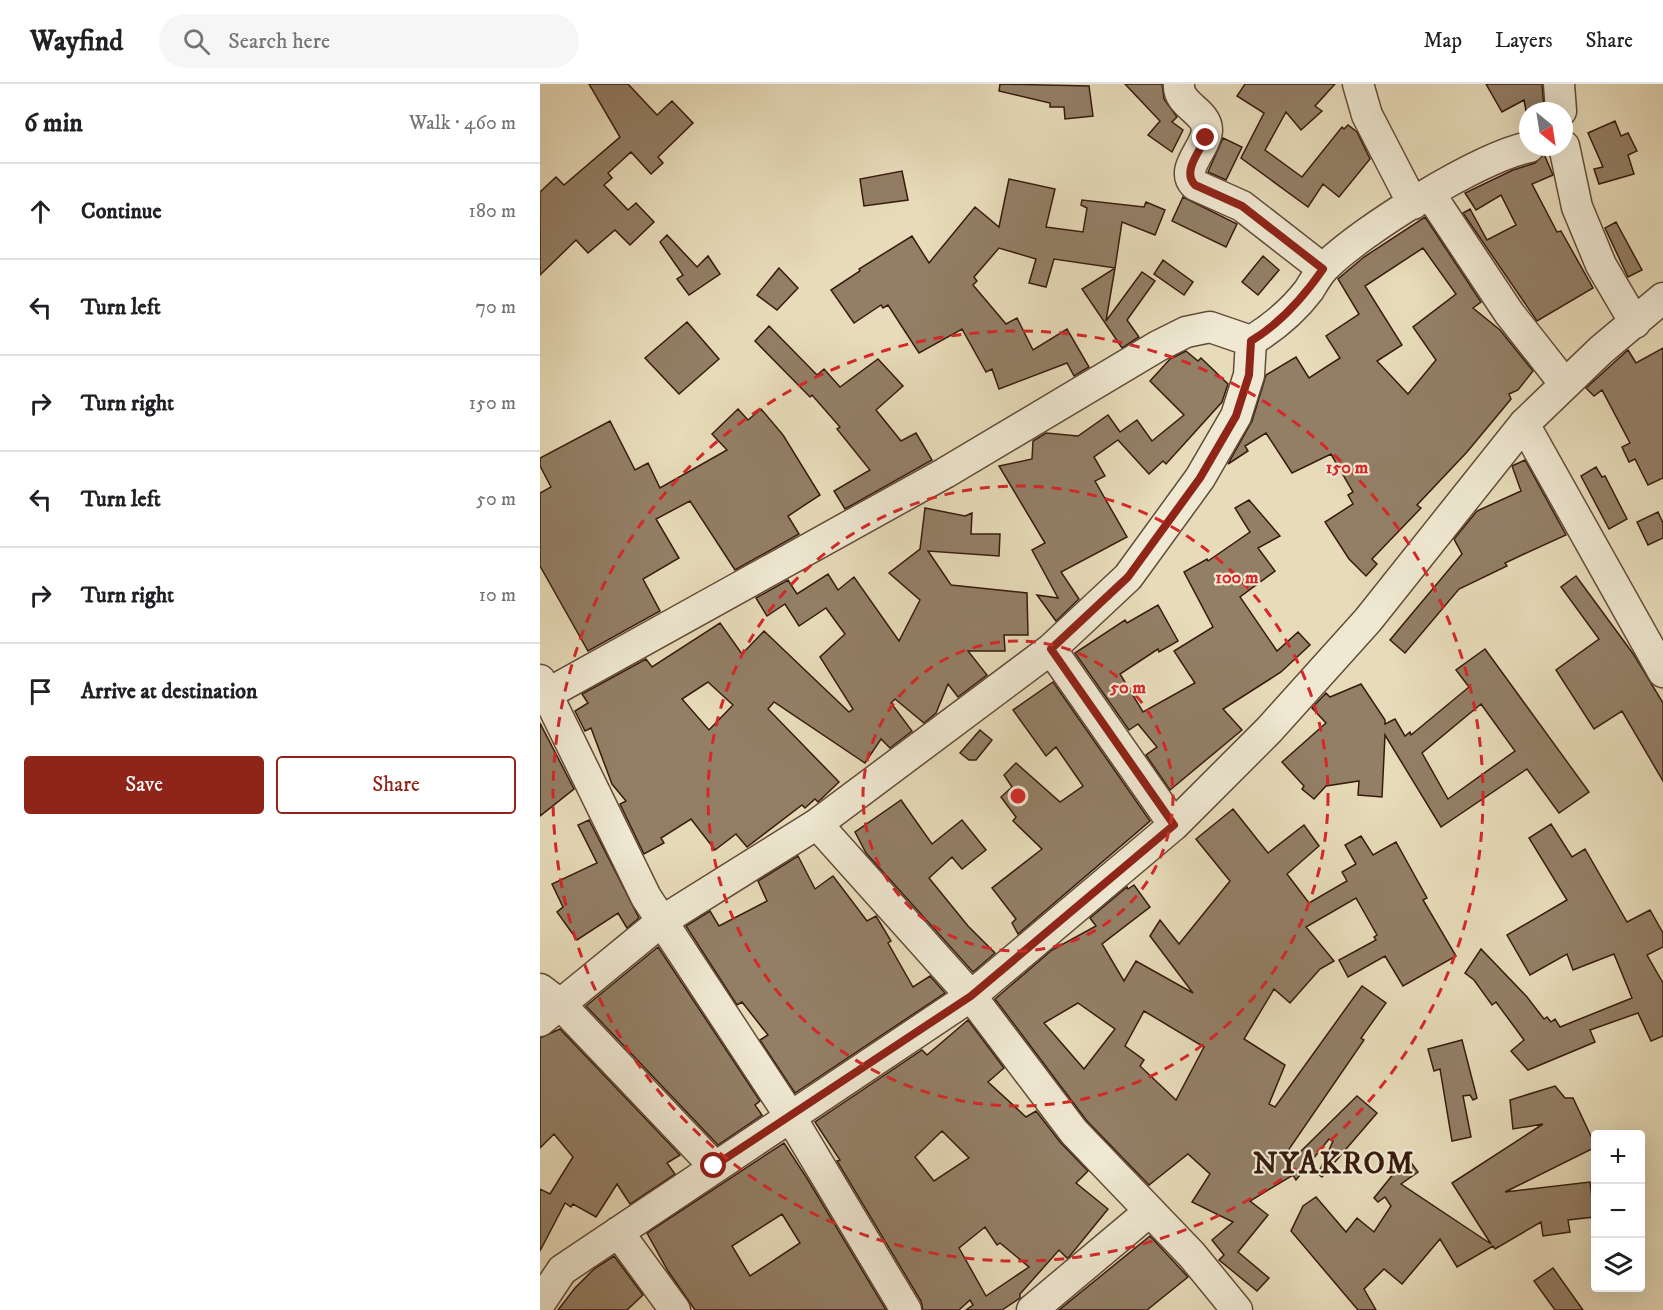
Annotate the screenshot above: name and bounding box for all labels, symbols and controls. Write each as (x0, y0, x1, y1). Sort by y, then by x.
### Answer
search box (159, 14, 579, 68)
text: Wayfind (30, 24, 123, 59)
icon: search (180, 25, 213, 58)
text: Search here (228, 28, 330, 55)
text: Map (1423, 28, 1462, 54)
text: Layers (1495, 28, 1553, 54)
text: Share (1586, 28, 1633, 54)
north arrow (1519, 102, 1573, 156)
text: 6 min (24, 107, 83, 140)
text: Walk · 460 m (409, 111, 516, 136)
route end (1192, 124, 1218, 150)
icon: ahead (24, 195, 57, 228)
text: Continue (81, 198, 162, 225)
text: 180 m (469, 199, 516, 224)
icon: left (24, 291, 57, 324)
text: Turn left (81, 294, 161, 321)
text: 70 m (475, 295, 516, 320)
icon: right (24, 387, 57, 420)
text: Turn right (81, 390, 174, 417)
text: 150 m (469, 391, 516, 416)
text: 150 m (1326, 457, 1369, 479)
icon: left (24, 483, 57, 516)
text: Turn left (81, 486, 161, 513)
text: 50 m (476, 487, 516, 512)
text: 100 m (1215, 567, 1259, 589)
icon: right (24, 579, 57, 612)
text: Turn right (81, 582, 174, 609)
text: 10 m (479, 583, 516, 608)
icon: arrive (24, 675, 57, 708)
text: 50 m (1109, 677, 1146, 699)
text: Arrive at destination (81, 678, 258, 705)
button: Save (24, 756, 264, 814)
button: Share (276, 756, 516, 814)
centre of rings (1008, 786, 1028, 806)
map controls (1591, 1130, 1645, 1292)
button: + (1591, 1130, 1645, 1184)
district label: NYAKROM (1253, 1146, 1415, 1183)
route start (700, 1152, 726, 1178)
button: − (1591, 1184, 1645, 1238)
button: layers (1591, 1238, 1645, 1292)

